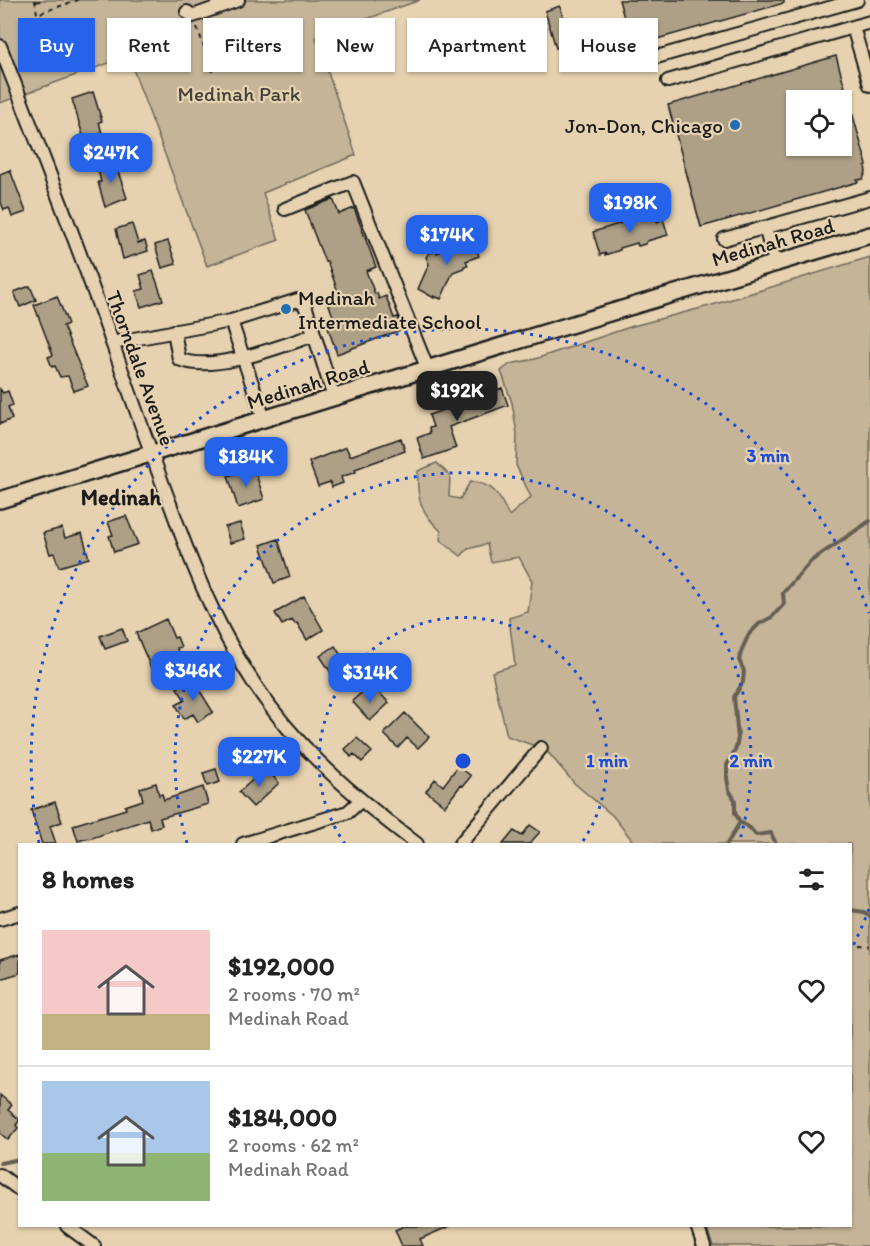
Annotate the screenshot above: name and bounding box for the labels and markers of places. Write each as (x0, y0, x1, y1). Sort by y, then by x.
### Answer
place label: Jon-Don, Chicago (565, 113, 723, 138)
marker: Jon-Don, Chicago (728, 118, 742, 132)
pin: $247K (69, 133, 153, 184)
pin: $198K (588, 183, 672, 234)
pin: $174K (405, 215, 489, 266)
place label: Medinah Intermediate School (298, 285, 481, 334)
marker: Medinah Intermediate School (279, 302, 293, 316)
pin: $192K (415, 371, 499, 422)
pin: $184K (204, 437, 288, 488)
pin: $346K (151, 651, 235, 702)
pin: $314K (328, 653, 412, 704)
pin: $227K (217, 737, 301, 788)
centre of rings (453, 751, 473, 771)

